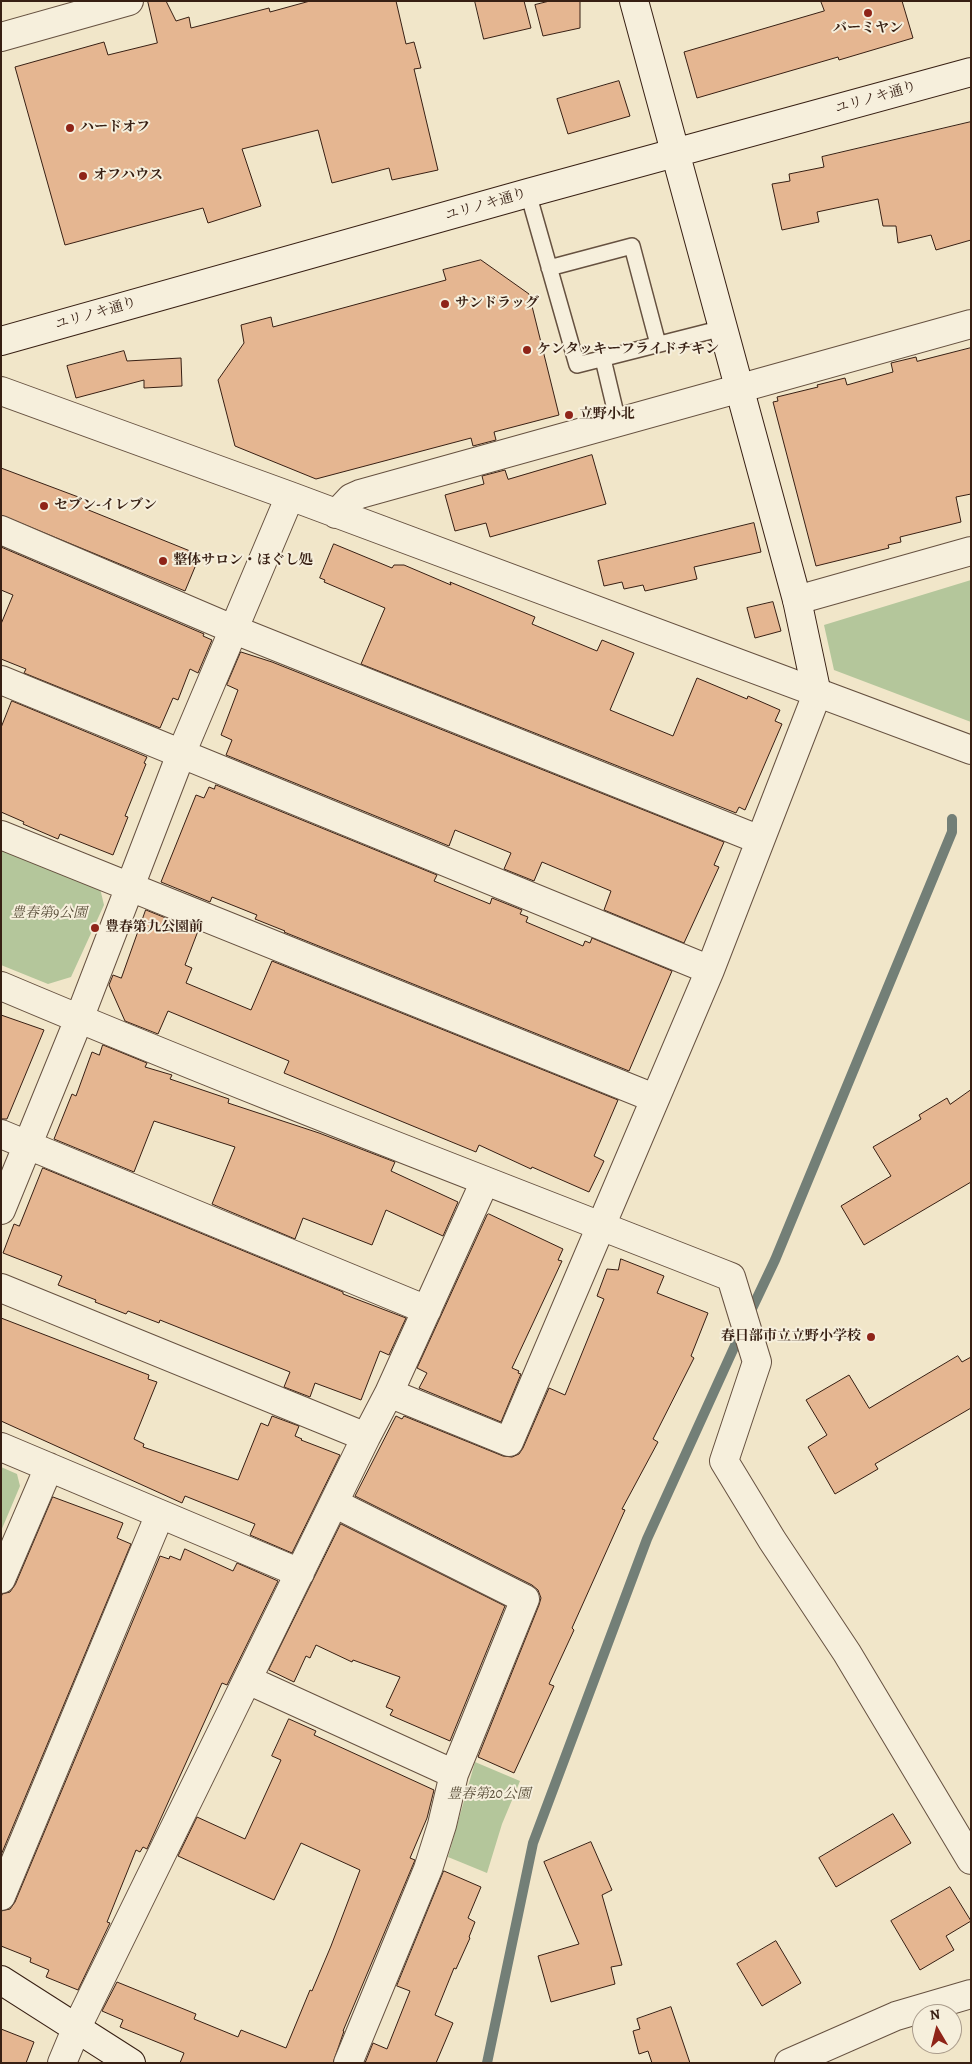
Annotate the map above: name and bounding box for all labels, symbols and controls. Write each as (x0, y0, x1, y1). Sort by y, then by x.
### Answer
marker: バーミヤン (862, 7, 874, 19)
place label: バーミヤン (833, 21, 903, 37)
street label: ユリノキ通り (833, 78, 919, 118)
place label: ハードオフ (80, 120, 150, 136)
marker: ハードオフ (64, 122, 76, 134)
place label: オフハウス (93, 168, 163, 184)
marker: オフハウス (77, 170, 89, 182)
street label: ユリノキ通り (443, 185, 529, 225)
street label: ユリノキ通り (53, 294, 139, 334)
place label: サンドラッグ (455, 296, 539, 312)
marker: サンドラッグ (439, 298, 451, 310)
place label: ケンタッキーフライドチキン (537, 342, 719, 358)
marker: ケンタッキーフライドチキン (521, 344, 533, 356)
place label: 立野小北 (579, 407, 635, 423)
marker: 立野小北 (563, 409, 575, 421)
place label: セブン-イレブン (54, 498, 157, 514)
marker: セブン-イレブン (38, 500, 50, 512)
place label: 整体サロン・ほぐし処 (173, 553, 313, 569)
marker: 整体サロン・ほぐし処 (157, 555, 169, 567)
park label: 豊春第9公園 (11, 906, 87, 922)
place label: 豊春第九公園前 (105, 920, 203, 936)
marker: 豊春第九公園前 (89, 922, 101, 934)
place label: 春日部市立立野小学校 (721, 1329, 861, 1345)
marker: 春日部市立立野小学校 (865, 1331, 877, 1343)
park label: 豊春第20公園 (447, 1787, 531, 1803)
north arrow (912, 2004, 962, 2054)
text: N (929, 2005, 941, 2025)

